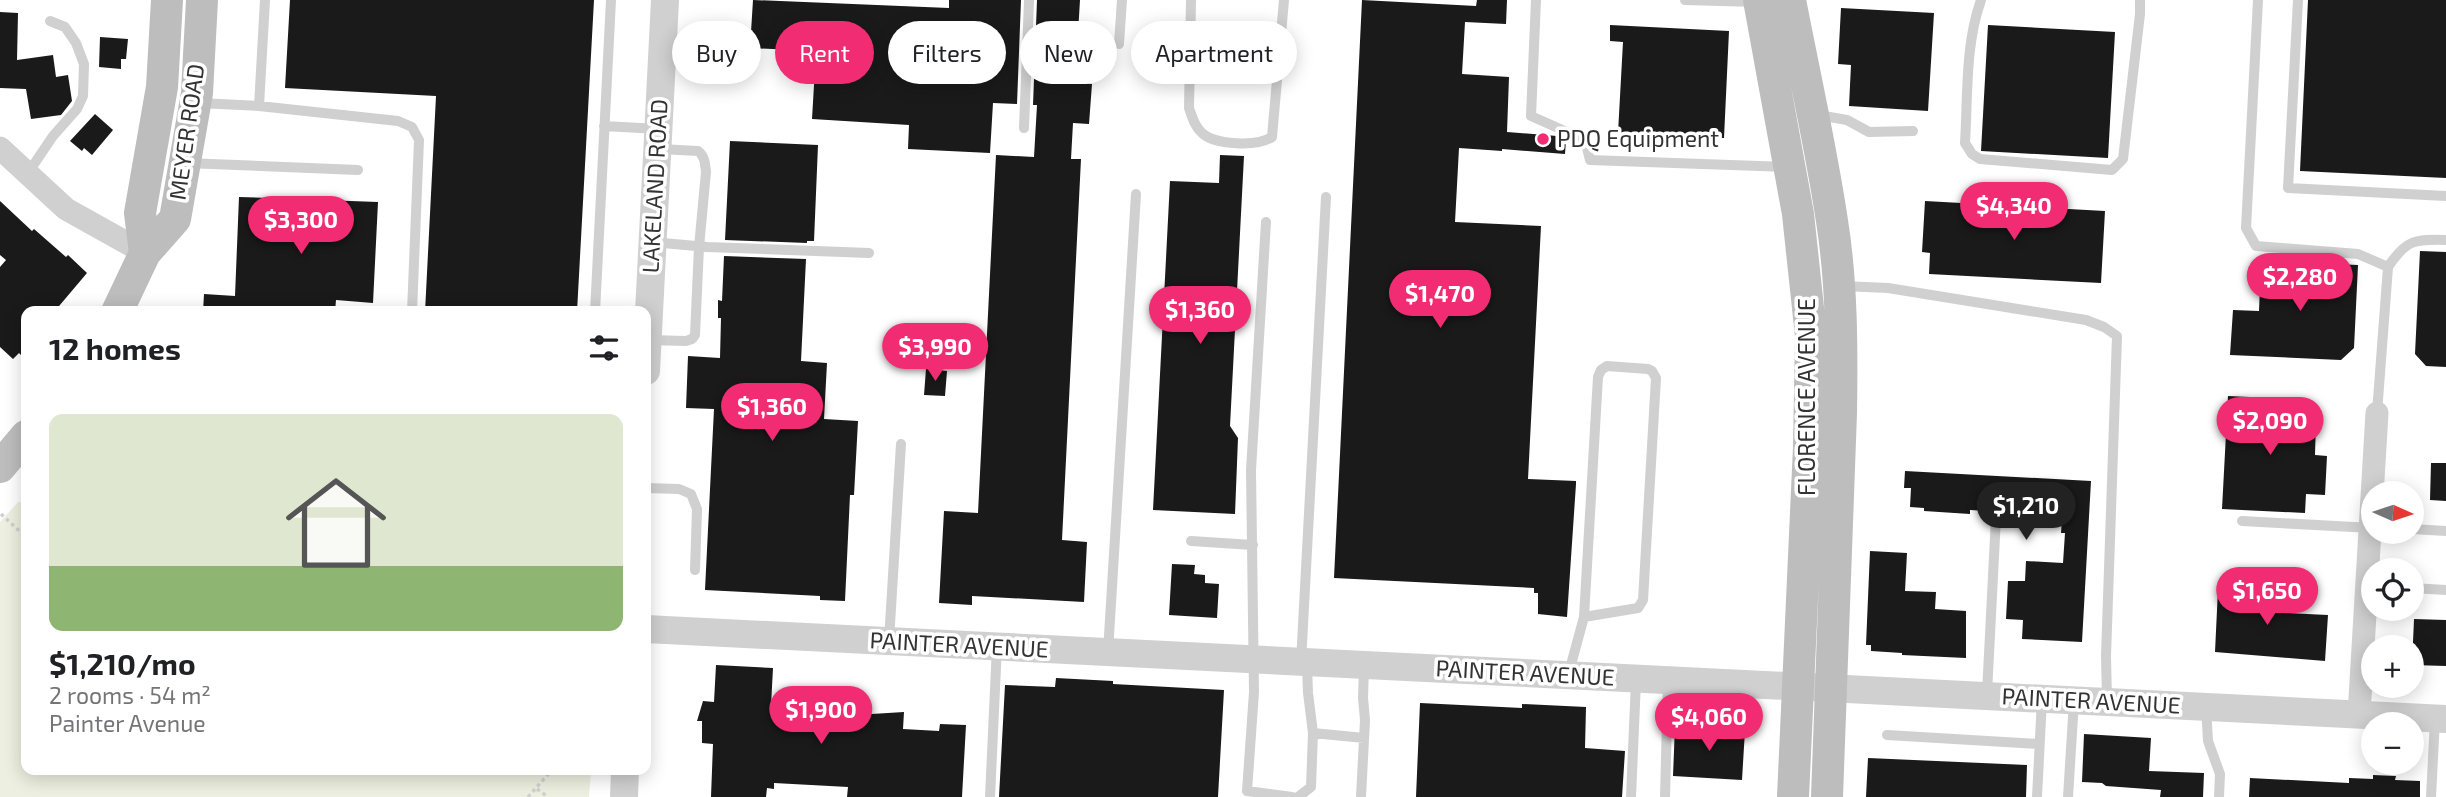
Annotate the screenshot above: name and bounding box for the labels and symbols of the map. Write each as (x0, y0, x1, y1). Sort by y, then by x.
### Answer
street label: MEYER ROAD (163, 62, 209, 202)
street label: LAKELAND ROAD (635, 98, 673, 274)
place label: PDQ Equipment (1557, 124, 1719, 152)
marker: PDQ Equipment (1535, 131, 1551, 147)
pin: $4,340 (1957, 182, 2071, 242)
pin: $3,300 (244, 196, 358, 256)
pin: $2,280 (2243, 254, 2357, 313)
pin: $1,470 (1383, 270, 1497, 330)
pin: $1,360 (1143, 286, 1257, 346)
street label: FLORENCE AVENUE (1792, 298, 1820, 496)
pin: $3,990 (878, 324, 992, 383)
pin: $1,360 (715, 384, 829, 443)
pin: $2,090 (2213, 398, 2327, 457)
north arrow (2361, 481, 2424, 544)
pin: $1,210 (1969, 482, 2083, 542)
pin: $1,650 (2210, 568, 2324, 627)
street label: PAINTER AVENUE (869, 625, 1049, 663)
street label: PAINTER AVENUE (1435, 653, 1615, 691)
street label: PAINTER AVENUE (2001, 681, 2181, 719)
pin: $1,900 (764, 686, 878, 746)
pin: $4,060 (1652, 694, 1766, 753)

